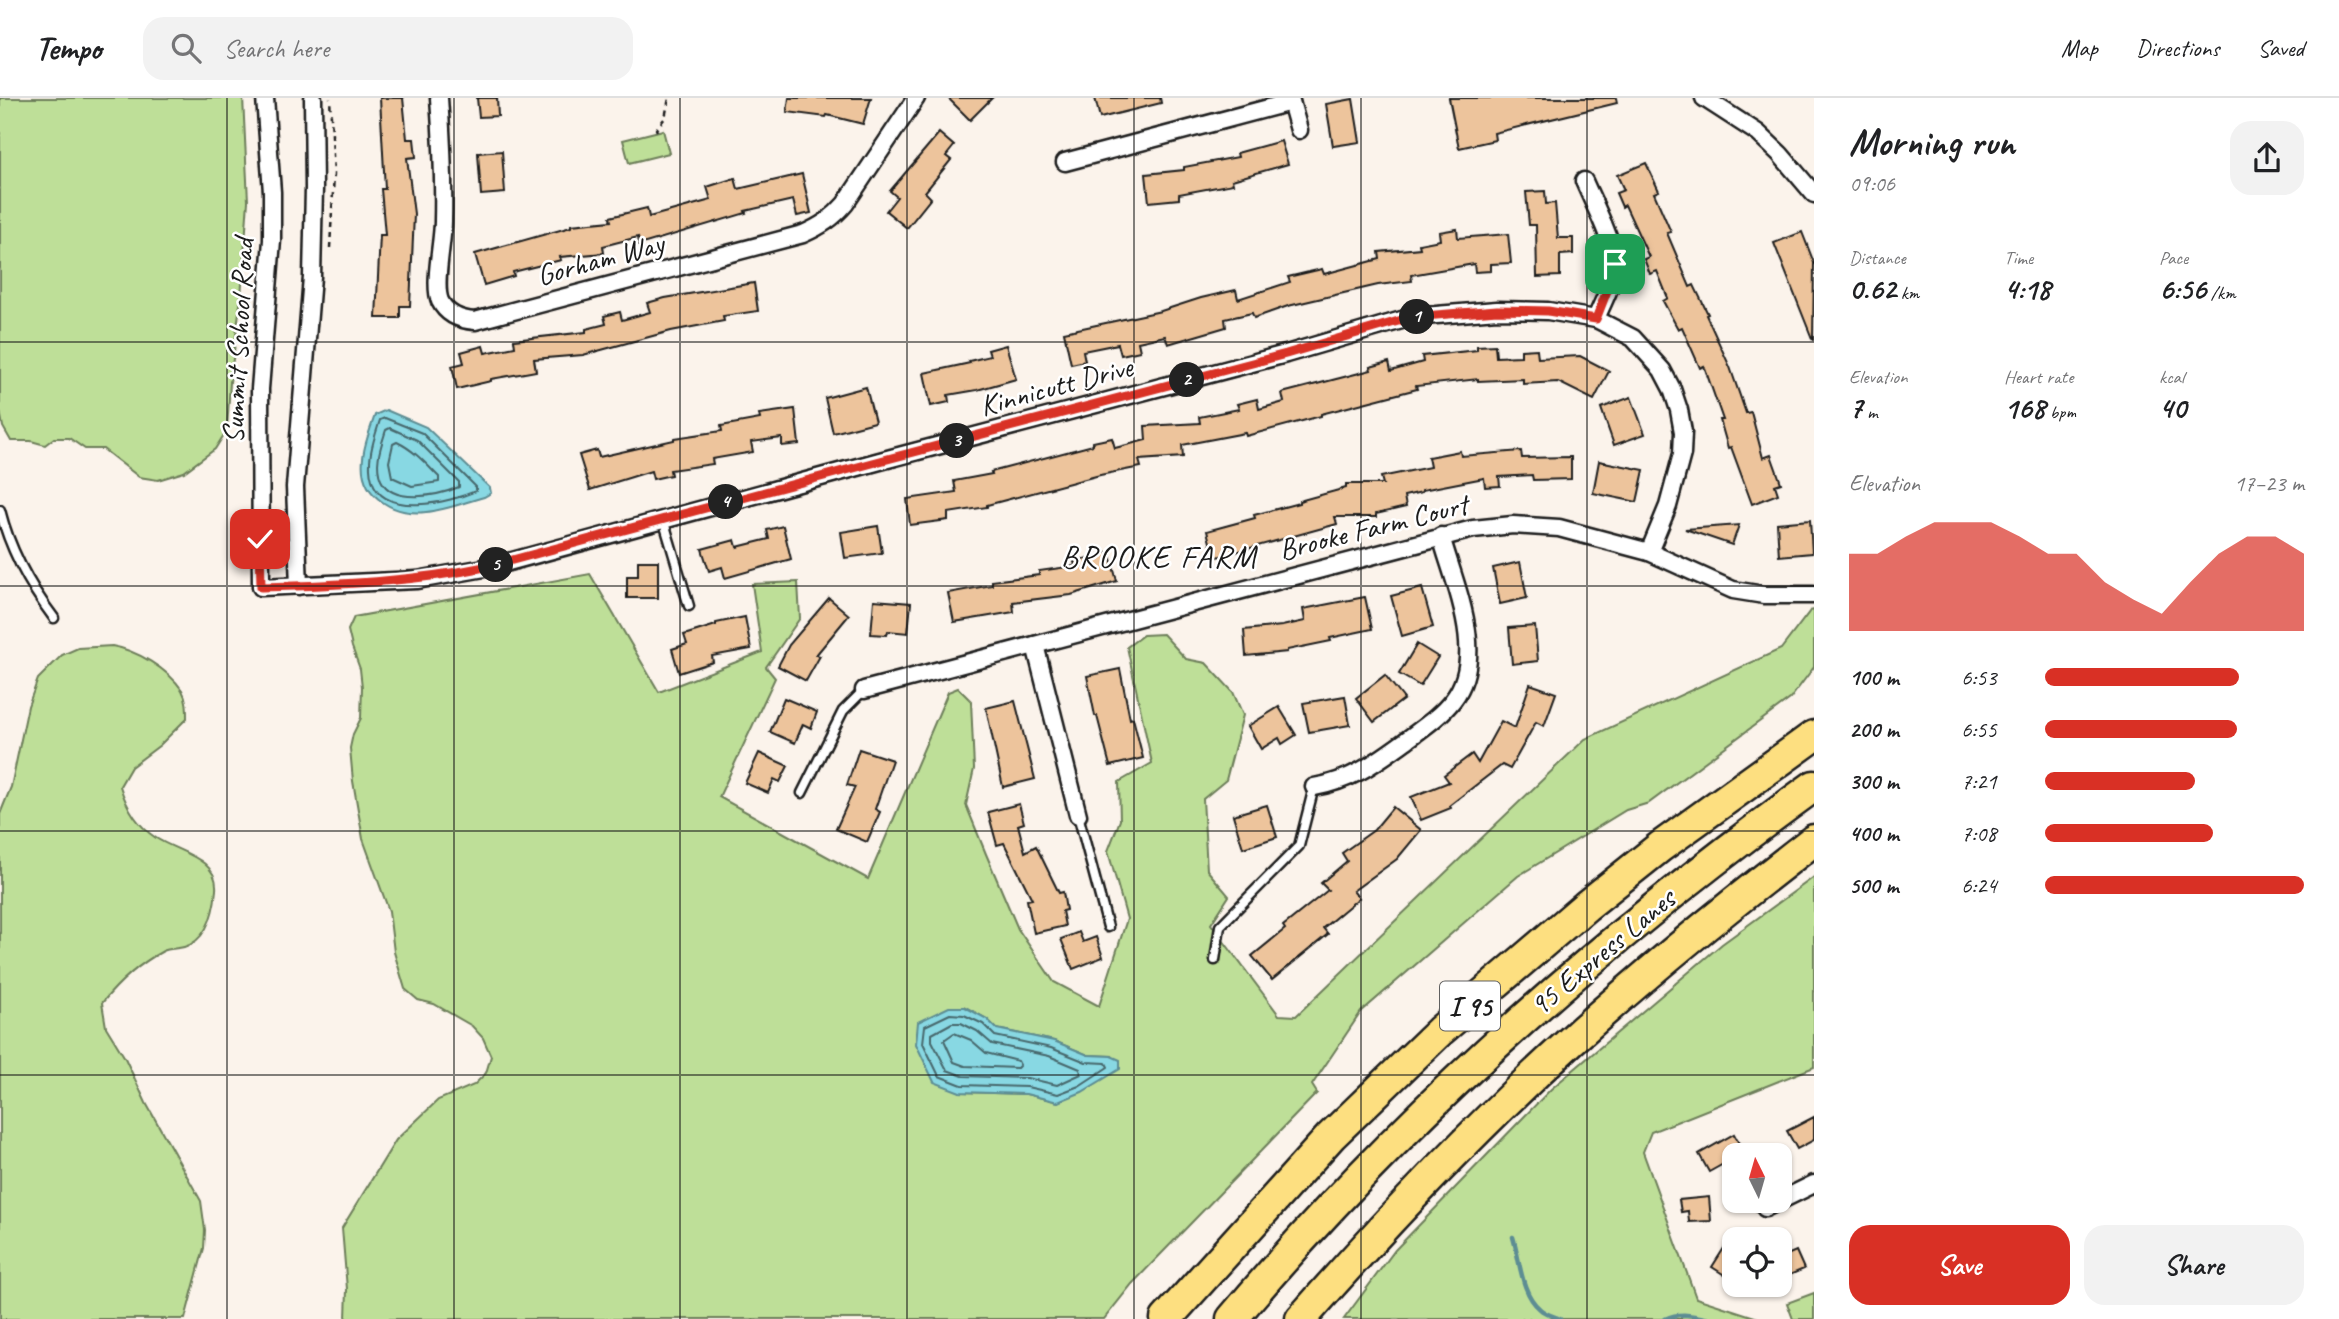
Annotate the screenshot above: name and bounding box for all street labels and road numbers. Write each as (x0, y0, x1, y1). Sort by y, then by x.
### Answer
street label: Gorham Way (532, 223, 670, 294)
street label: Summit School Road (214, 233, 263, 445)
street label: Kinnicutt Drive (975, 347, 1139, 425)
street label: Brooke Farm Court (1275, 484, 1475, 569)
street label: 95 Express Lanes (1521, 878, 1685, 1024)
road number: I 95 (1440, 982, 1500, 1030)

